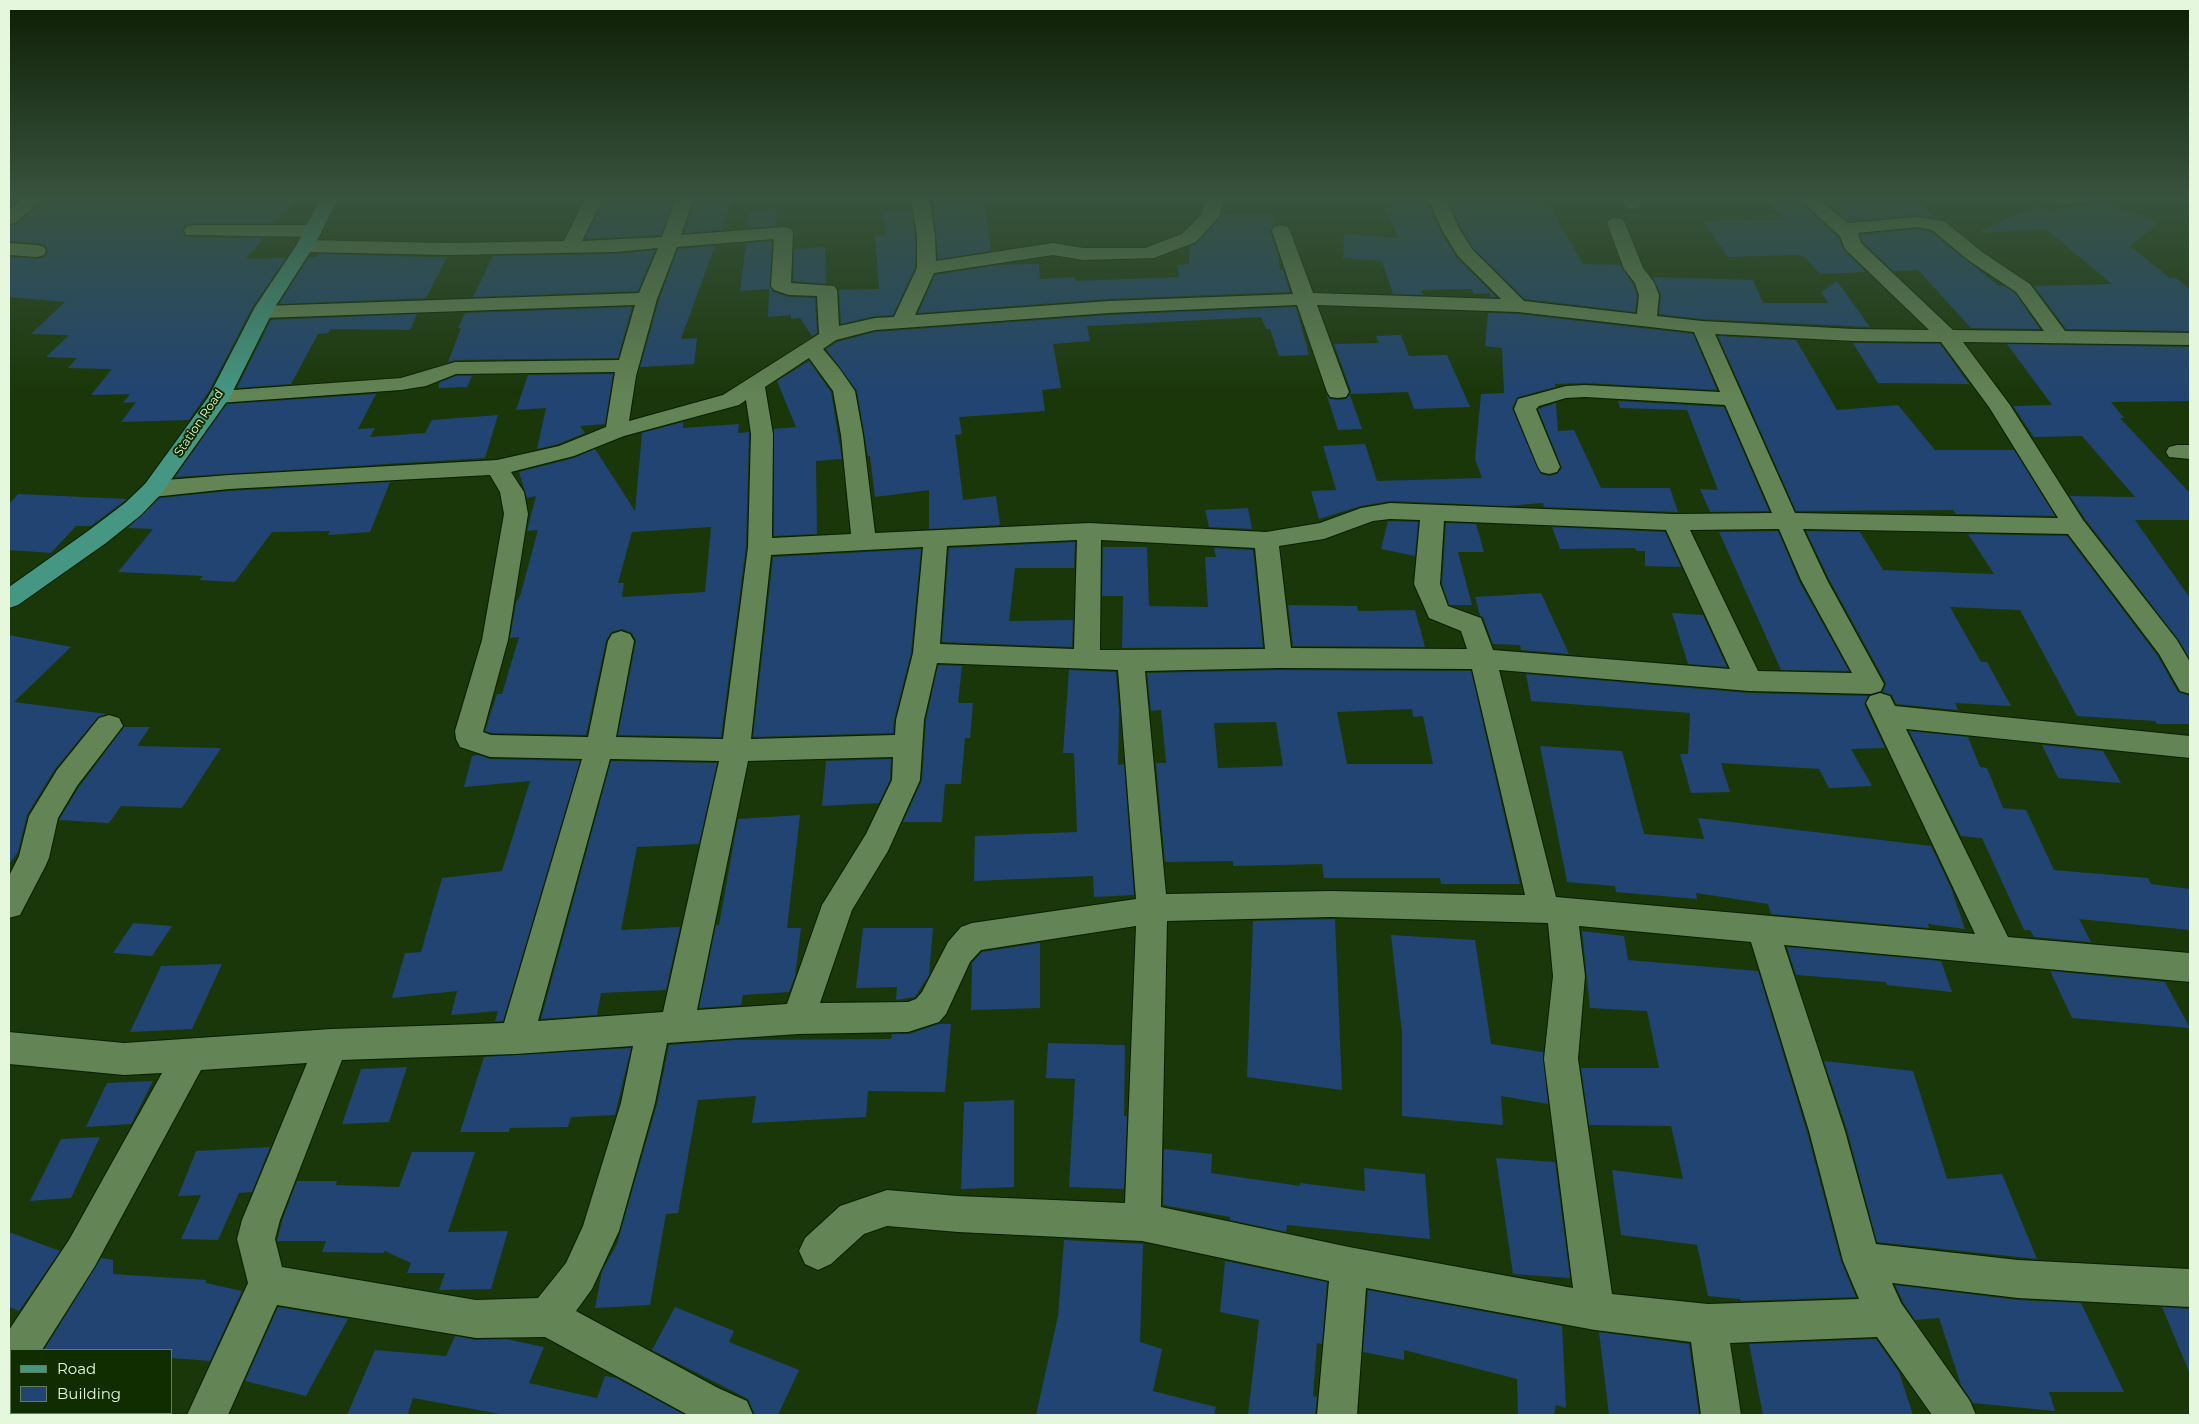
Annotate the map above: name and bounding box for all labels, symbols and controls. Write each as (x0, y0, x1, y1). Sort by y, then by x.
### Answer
street label: Station Road (171, 387, 227, 459)
legend (10, 1349, 172, 1414)
text: Road (57, 1359, 96, 1378)
text: Building (57, 1384, 121, 1403)

